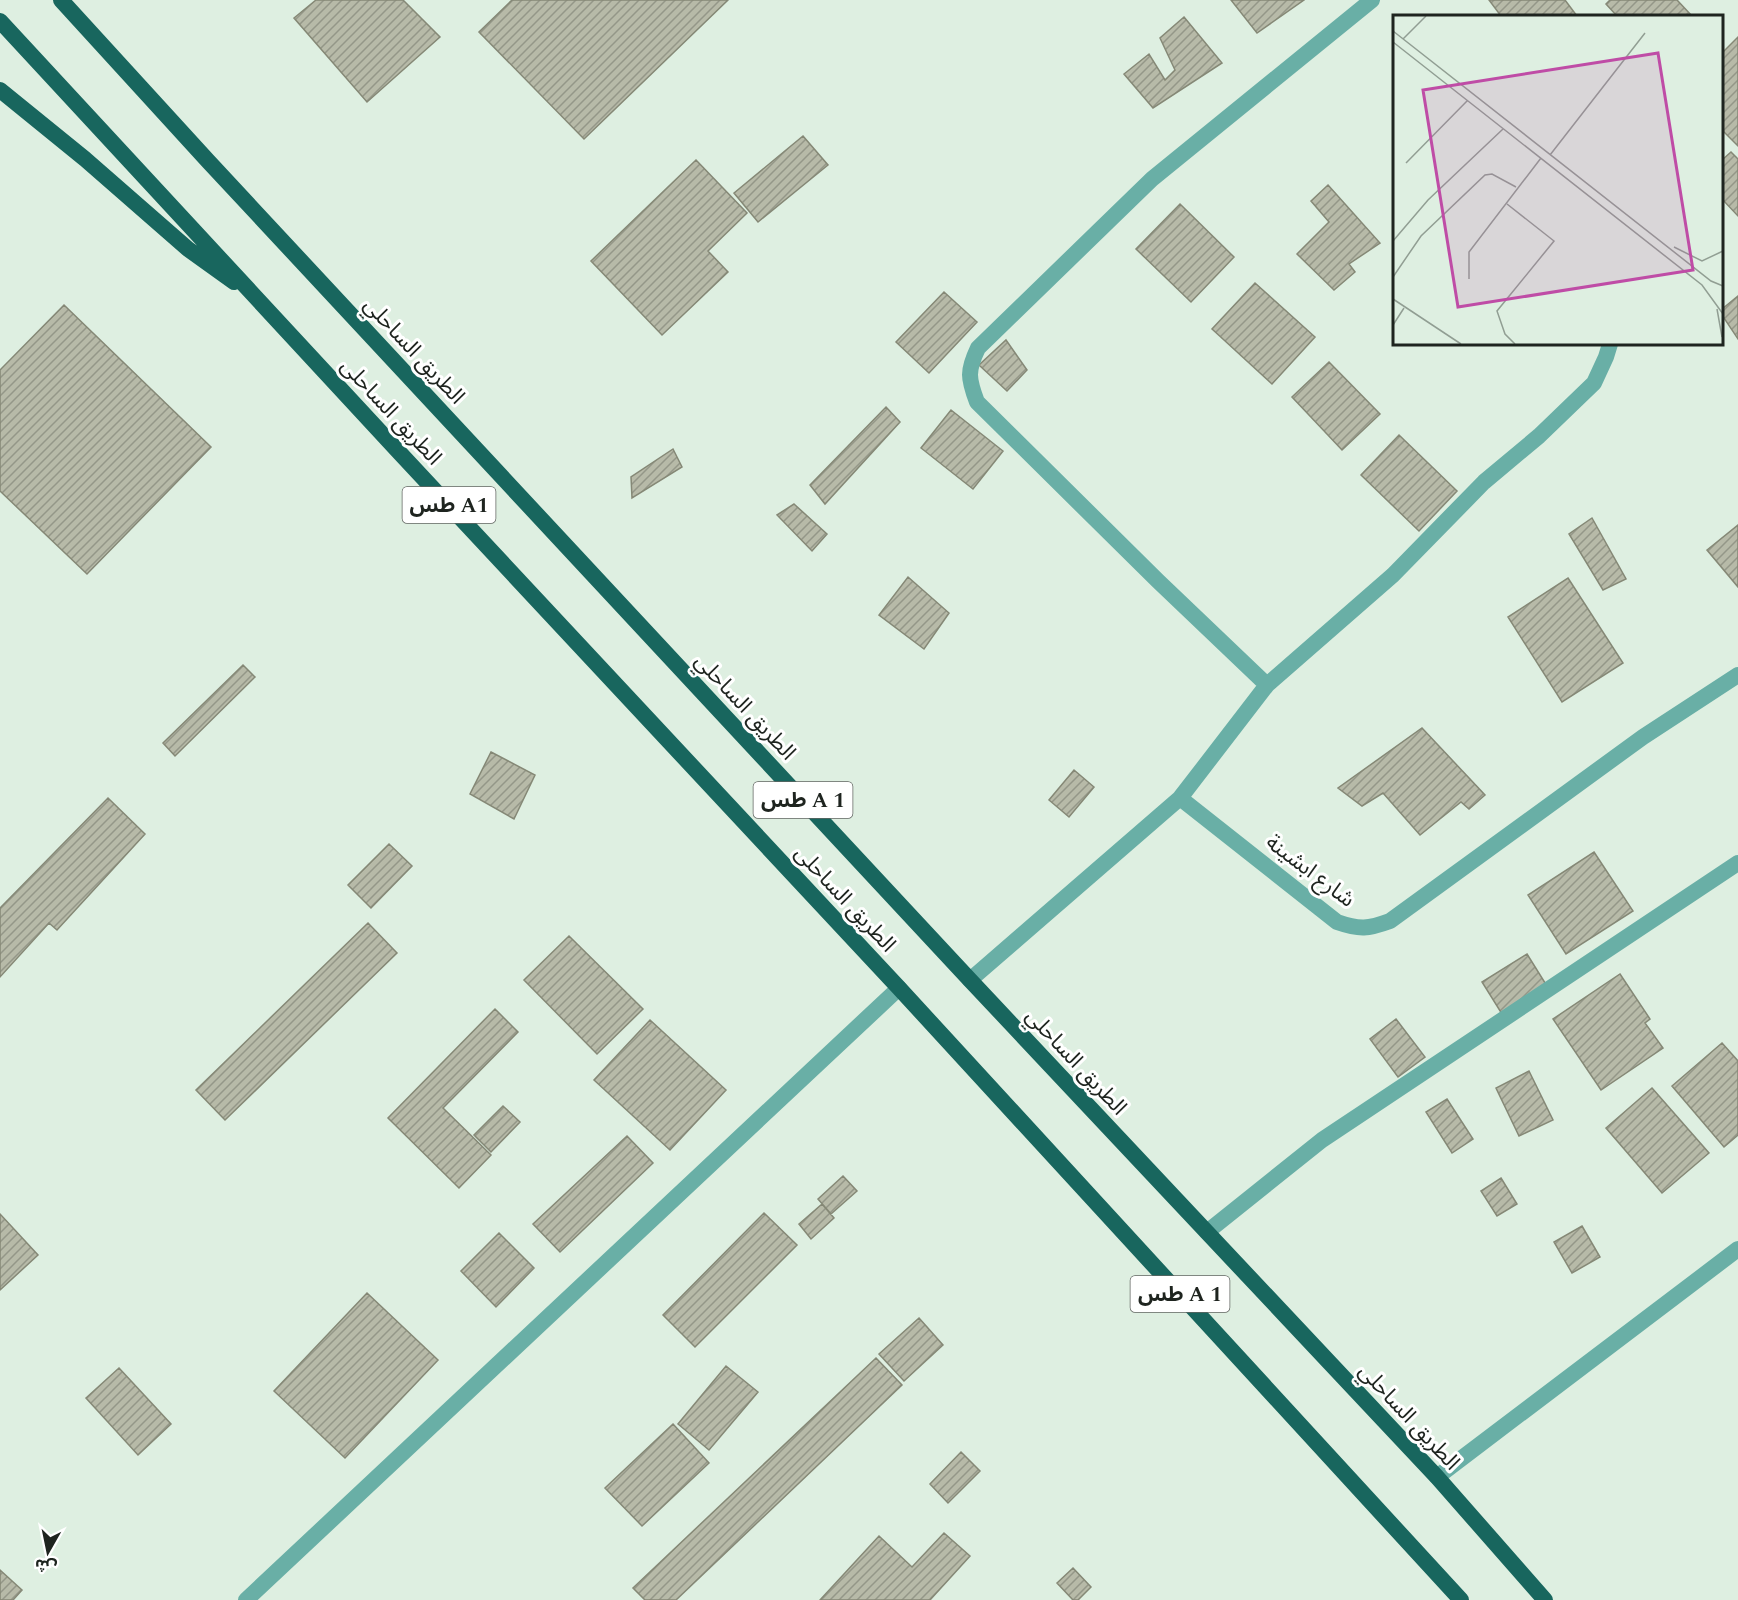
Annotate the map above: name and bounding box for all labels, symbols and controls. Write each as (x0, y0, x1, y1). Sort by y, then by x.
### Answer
inset map (1393, 15, 1723, 345)
street label: الطريق الساحلي (355, 290, 472, 412)
street label: الطريق الساحلى (332, 351, 449, 473)
road number: طس A1 (402, 487, 496, 523)
street label: الطريق الساحلي (686, 646, 803, 768)
road number: طس A 1 (754, 782, 852, 818)
street label: شارع ابشينة (1258, 827, 1362, 916)
street label: الطريق الساحلى (786, 838, 903, 960)
street label: الطريق الساحلي (1017, 1001, 1134, 1123)
road number: طس A 1 (1130, 1276, 1230, 1312)
street label: الطريق الساحلي (1350, 1356, 1467, 1478)
north arrow (18, 1522, 78, 1582)
text: ش (33, 1552, 59, 1579)

